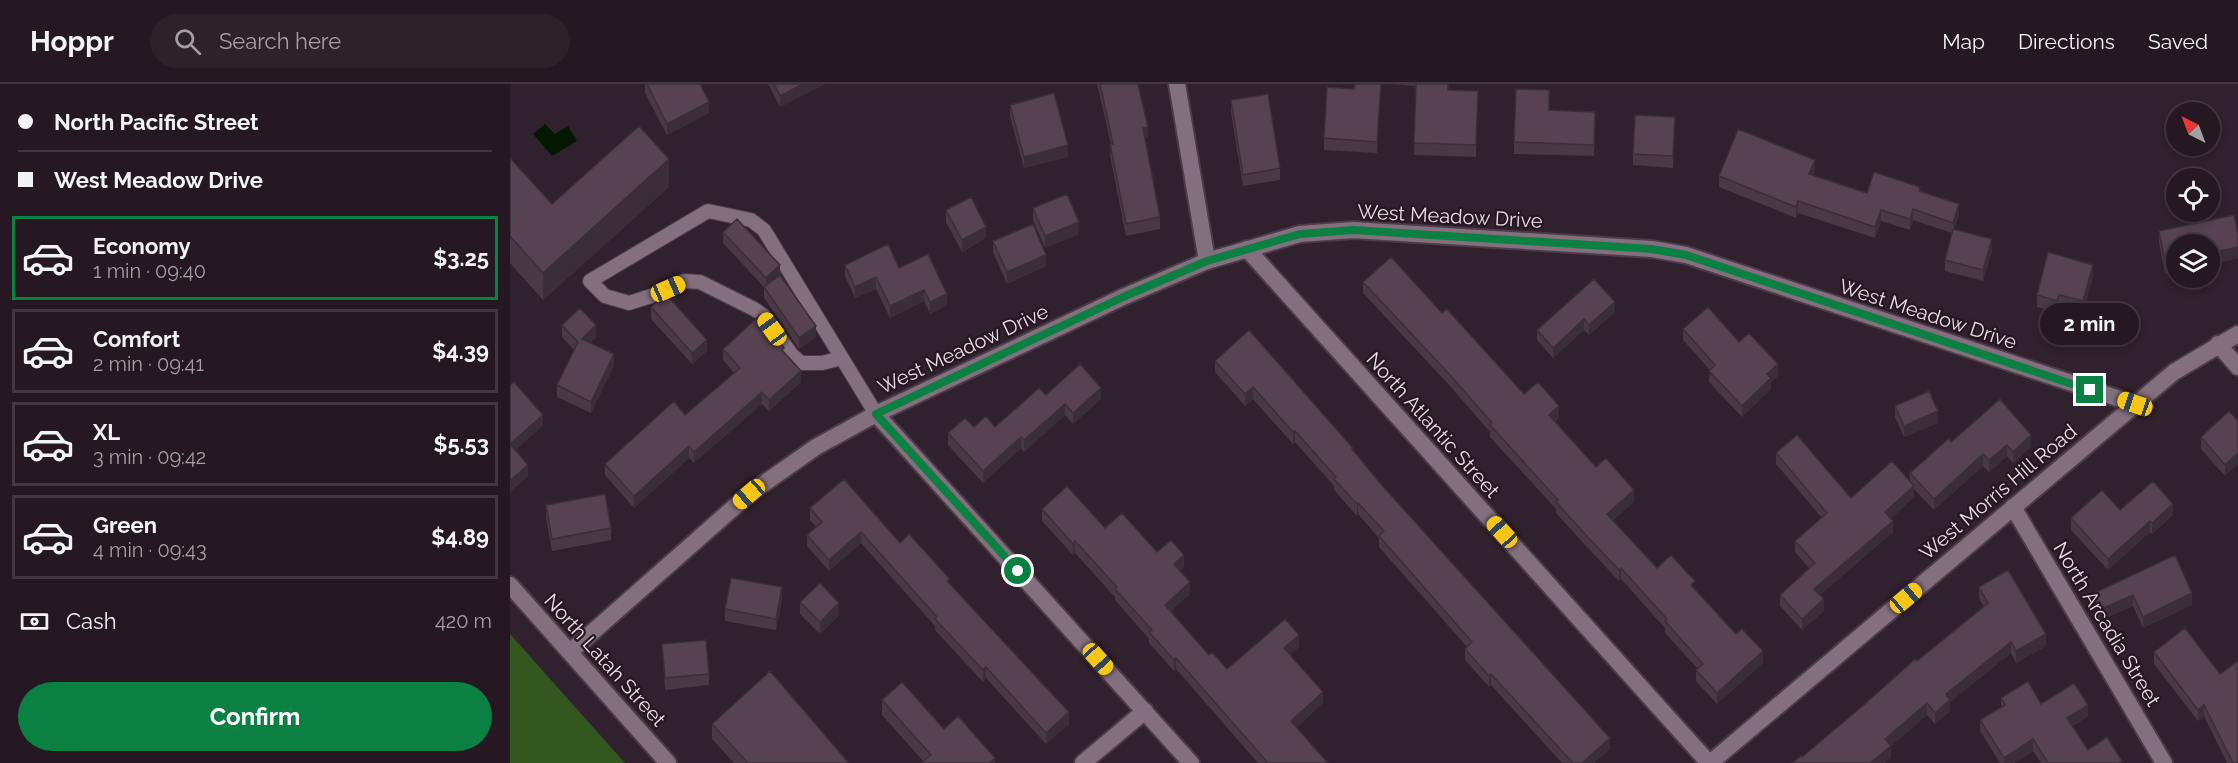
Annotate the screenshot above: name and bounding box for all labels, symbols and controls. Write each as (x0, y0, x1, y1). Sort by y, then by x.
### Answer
search box (150, 14, 570, 68)
text: Hoppr (30, 25, 114, 58)
icon: search (171, 25, 204, 58)
text: Search here (219, 28, 341, 54)
text: Map (1942, 29, 1985, 54)
text: Directions (2018, 29, 2115, 54)
text: Saved (2148, 29, 2208, 54)
north arrow (2166, 102, 2220, 156)
map controls (2166, 102, 2220, 288)
text: North Pacific Street (54, 109, 259, 135)
text: West Meadow Drive (54, 167, 263, 193)
button: locate (2166, 168, 2220, 222)
street label: West Meadow Drive (1357, 199, 1543, 233)
icon: car (21, 231, 75, 285)
text: Economy (93, 233, 191, 259)
button: layers (2166, 234, 2220, 288)
text: $3.25 (433, 245, 489, 271)
text: 1 min · 09:40 (93, 259, 206, 283)
car (648, 273, 688, 305)
street label: West Meadow Drive (1836, 274, 2020, 354)
street label: West Meadow Drive (874, 299, 1052, 399)
callout: 2 min (2040, 303, 2140, 345)
car (754, 309, 790, 349)
text: 2 min (2064, 312, 2115, 336)
icon: car (21, 324, 75, 378)
text: Comfort (93, 326, 180, 352)
text: $4.39 (432, 338, 489, 364)
street label: North Atlantic Street (1361, 347, 1505, 503)
text: 2 min · 09:41 (93, 352, 204, 376)
route end (2076, 376, 2103, 403)
car (2115, 390, 2155, 418)
icon: car (21, 417, 75, 471)
text: XL (93, 419, 120, 445)
street label: West Morris Hill Road (1915, 419, 2081, 565)
text: $5.53 (433, 431, 489, 457)
text: 3 min · 09:42 (93, 445, 206, 469)
car (730, 475, 768, 513)
icon: car (21, 510, 75, 564)
text: Green (93, 512, 157, 538)
car (1483, 513, 1521, 551)
text: $4.89 (431, 524, 489, 550)
text: 4 min · 09:43 (93, 538, 207, 562)
street label: North Arcadia Street (2048, 538, 2166, 711)
route start (1004, 557, 1031, 584)
car (1886, 580, 1926, 616)
street label: North Latah Street (539, 589, 671, 731)
icon: cash (18, 605, 51, 638)
text: Cash (66, 608, 117, 634)
text: 420 m (435, 609, 492, 633)
car (1079, 640, 1117, 678)
button: Confirm (18, 682, 492, 751)

